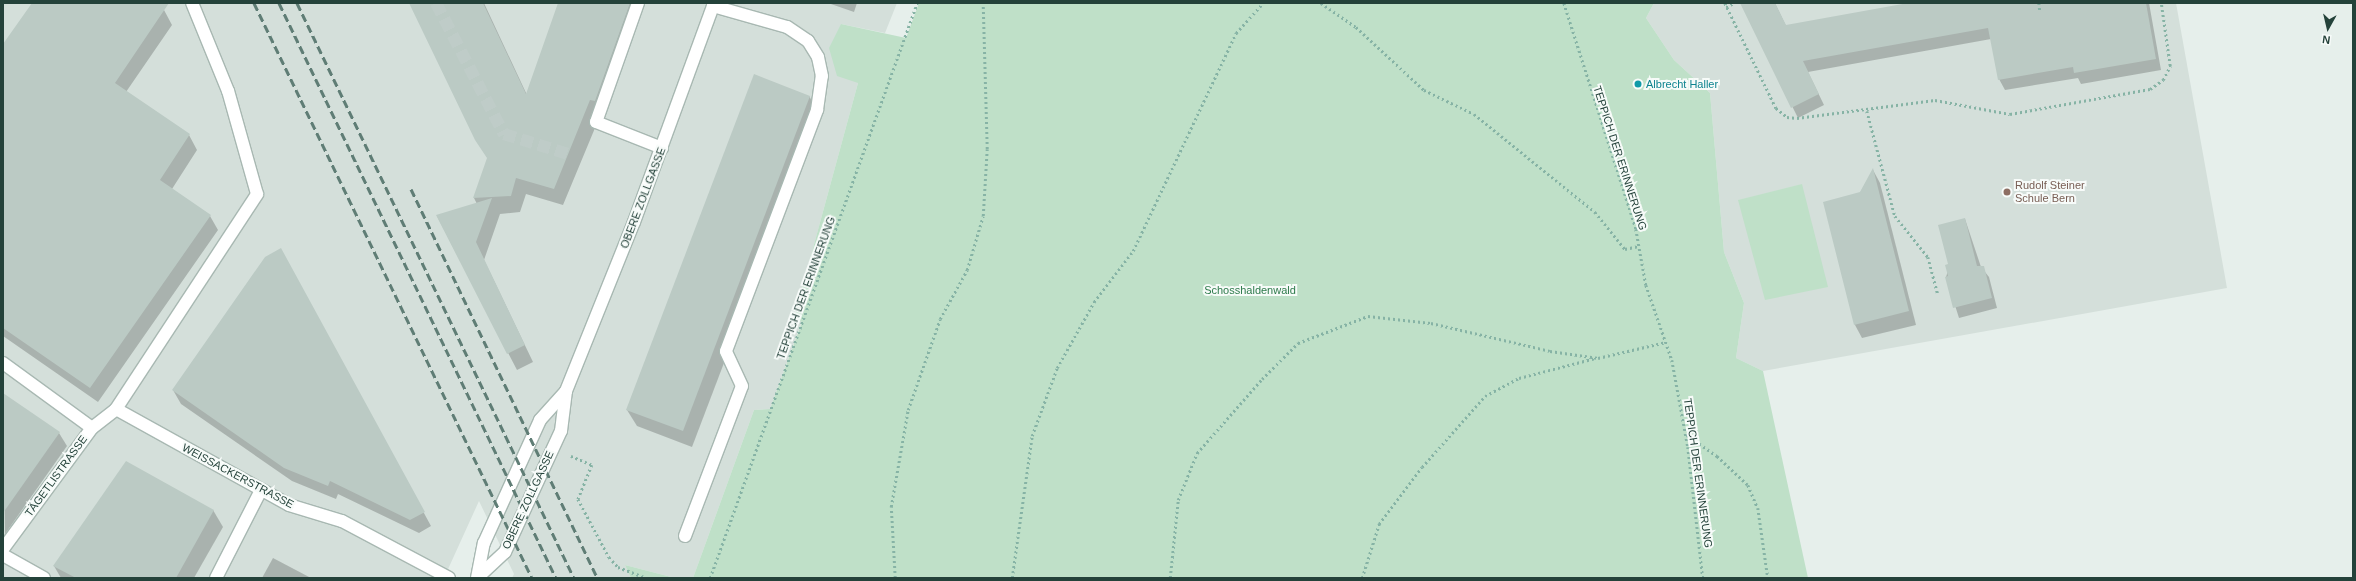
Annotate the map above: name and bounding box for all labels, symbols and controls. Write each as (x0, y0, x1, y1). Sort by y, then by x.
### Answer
north arrow (2308, 8, 2348, 48)
text: N (2322, 33, 2331, 46)
place label: Albrecht Haller (1646, 77, 1718, 91)
marker: Albrecht Haller (1633, 79, 1643, 89)
street label: TEPPICH DER ERINNERUNG (1590, 84, 1650, 232)
street label: OBERE ZOLLGASSE (618, 146, 668, 250)
place label: Rudolf Steiner Schule Bern (2015, 179, 2085, 205)
marker: Rudolf Steiner Schule Bern (2002, 187, 2012, 197)
street label: TEPPICH DER ERINNERUNG (774, 215, 838, 361)
park label: Schosshaldenwald (1204, 283, 1296, 297)
street label: TEPPICH DER ERINNERUNG (1681, 397, 1715, 549)
street label: TÄGETLISTRASSE (22, 433, 90, 519)
street label: WEISSACKERSTRASSE (180, 441, 296, 511)
street label: OBERE ZOLLGASSE (499, 449, 557, 551)

